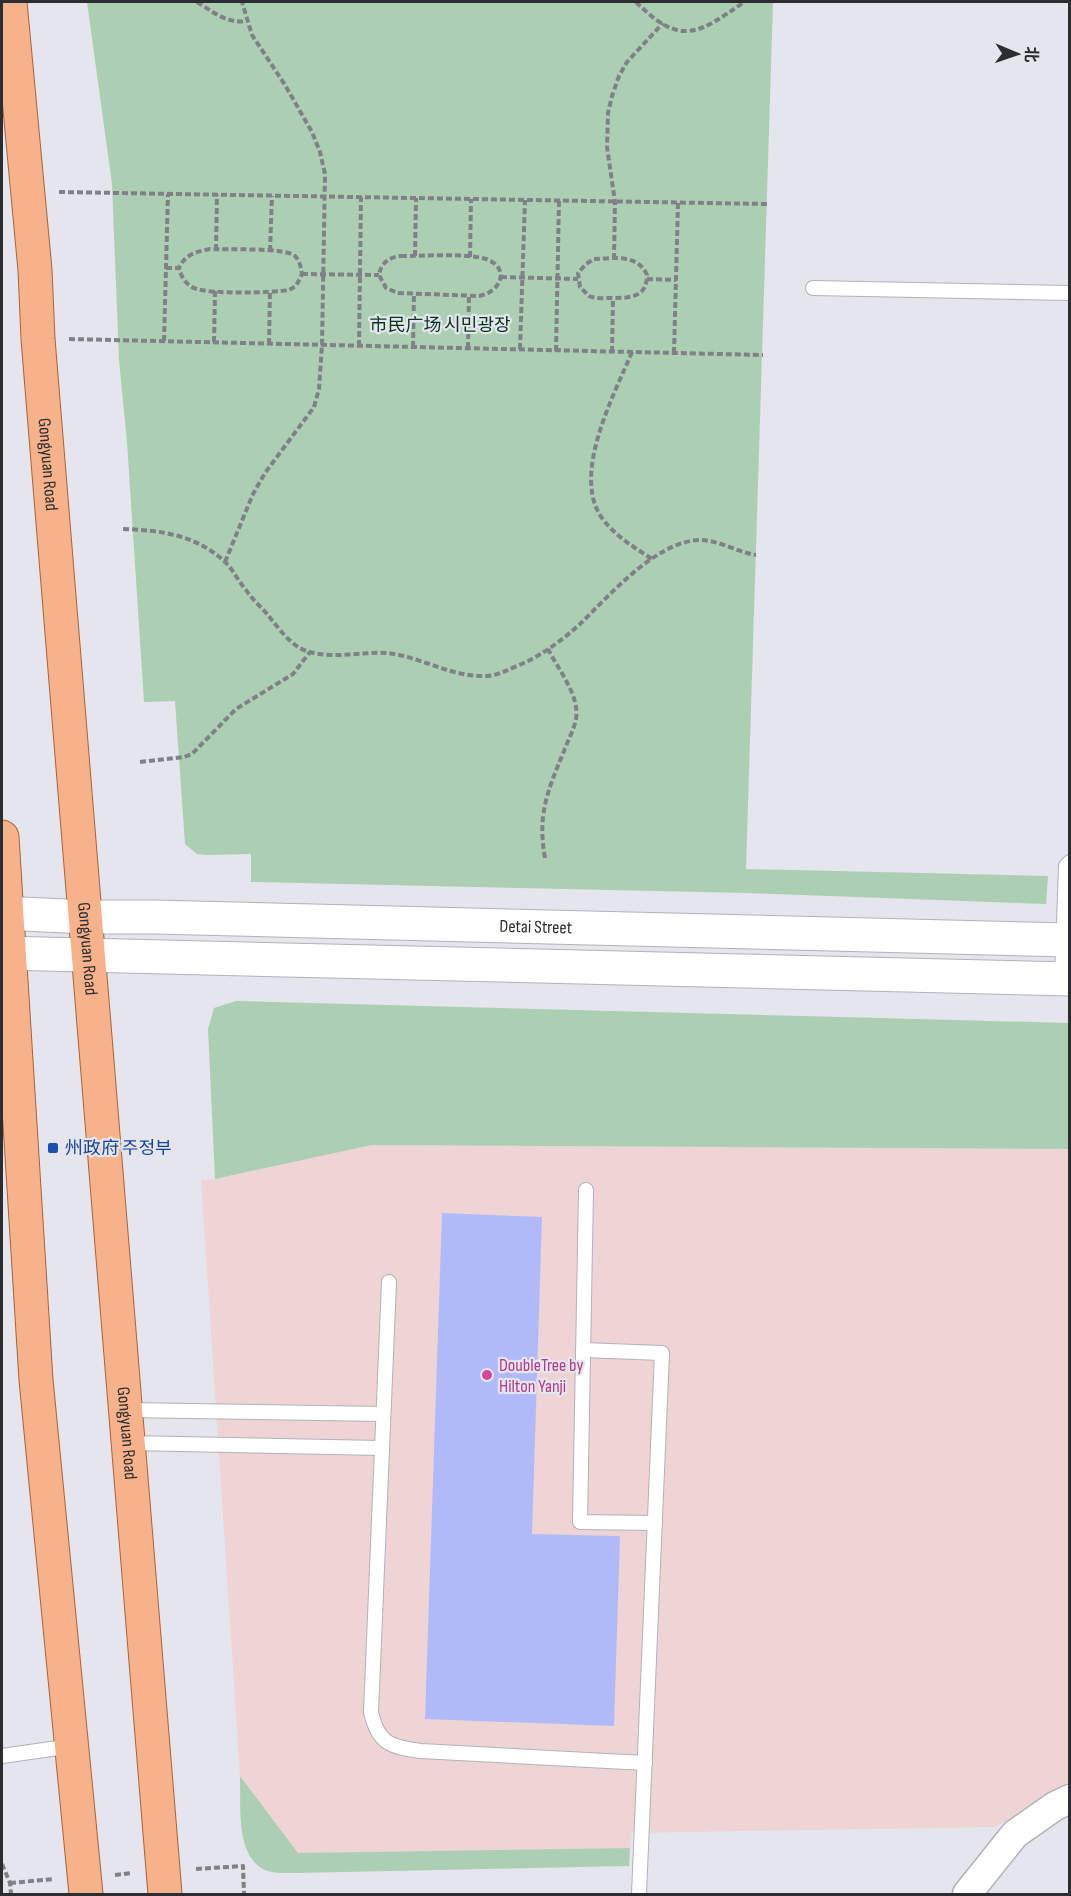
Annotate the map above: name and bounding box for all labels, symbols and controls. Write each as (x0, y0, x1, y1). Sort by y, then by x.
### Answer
north arrow (987, 24, 1047, 84)
text: 北 (1021, 46, 1040, 63)
park label: 市民广场 시민광장 (369, 315, 511, 336)
street label: Gongyuan Road (33, 417, 62, 512)
street label: Gongyuan Road (73, 901, 102, 996)
street label: Detai Street (499, 916, 573, 939)
place label: 州政府 주정부 (65, 1138, 172, 1159)
marker: 州政府 주정부 (46, 1141, 60, 1155)
place label: DoubleTree by Hilton Yanji (499, 1355, 583, 1397)
marker: DoubleTree by Hilton Yanji (480, 1368, 494, 1382)
street label: Gongyuan Road (113, 1386, 141, 1480)

